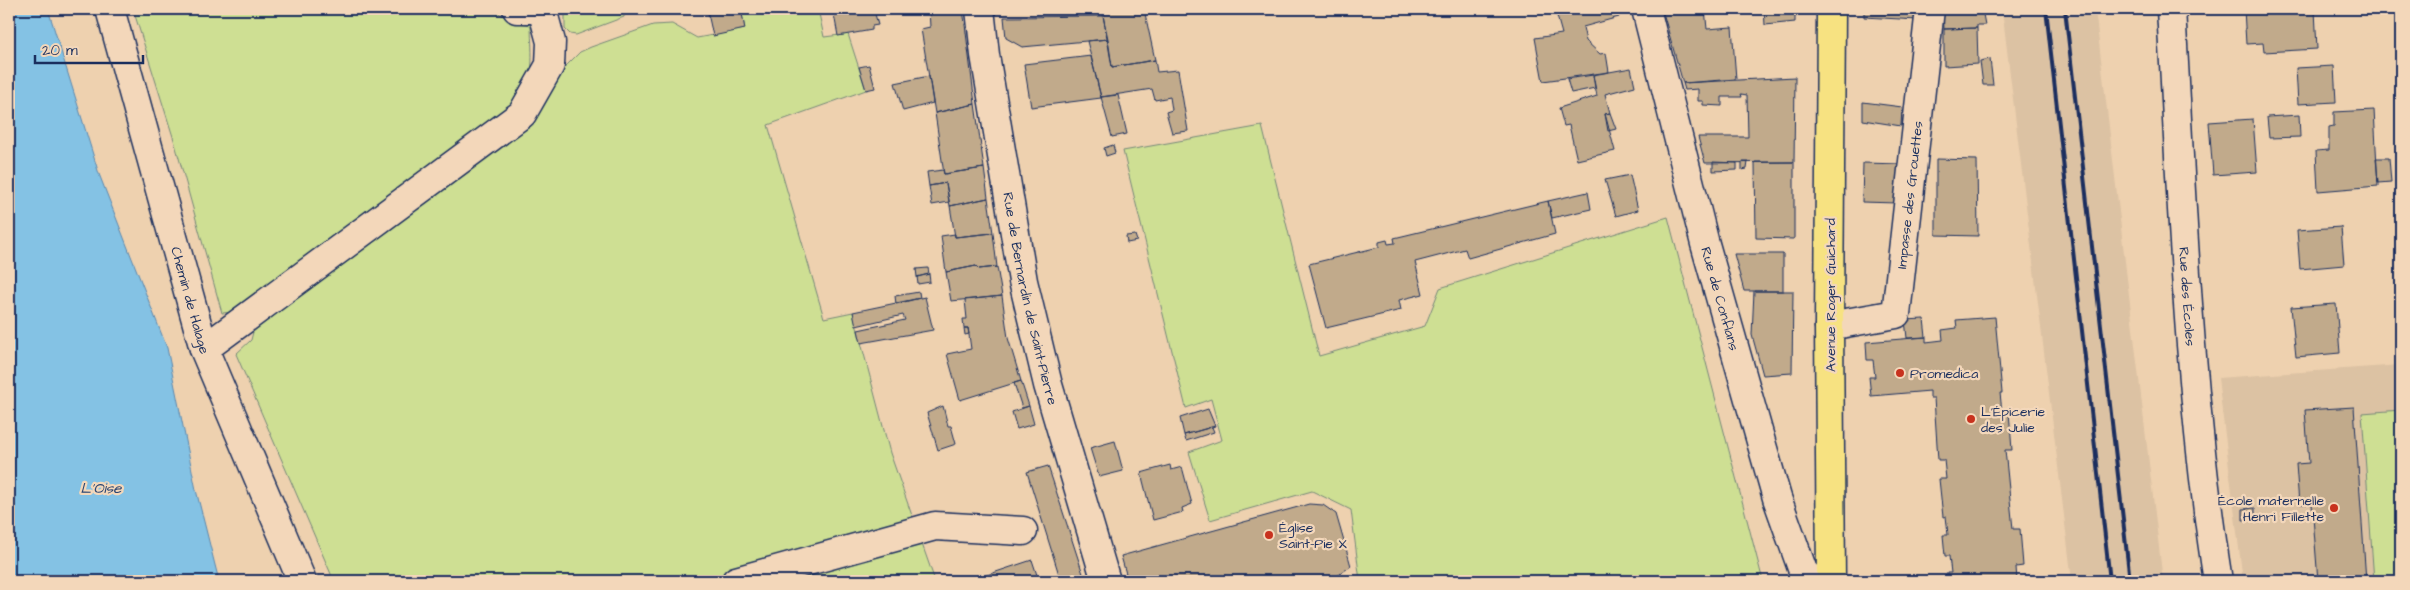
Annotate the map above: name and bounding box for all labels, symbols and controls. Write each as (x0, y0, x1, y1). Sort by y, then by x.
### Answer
scale bar (35, 32, 142, 64)
text: 20 m (42, 40, 78, 61)
street label: Impasse des Grouettes (1892, 120, 1928, 270)
street label: Rue de Bernardin de Saint-Pierre (997, 191, 1062, 408)
street label: Avenue Roger Guichard (1821, 218, 1841, 372)
street label: Chemin de Halage (165, 245, 214, 358)
street label: Rue de Conflans (1695, 245, 1744, 353)
street label: Rue des Écoles (2173, 246, 2200, 347)
place label: Promedica (1910, 364, 1978, 384)
marker: Promedica (1894, 367, 1906, 379)
place label: L'Épicerie des Julie (1981, 402, 2045, 438)
marker: L'Épicerie des Julie (1965, 413, 1977, 425)
water label: L’Oise (81, 478, 122, 499)
place label: École maternelle Henri Fillette (2218, 491, 2324, 527)
marker: École maternelle Henri Fillette (2328, 502, 2340, 514)
place label: Église Saint-Pie X (1279, 518, 1347, 554)
marker: Église Saint-Pie X (1263, 529, 1275, 541)

